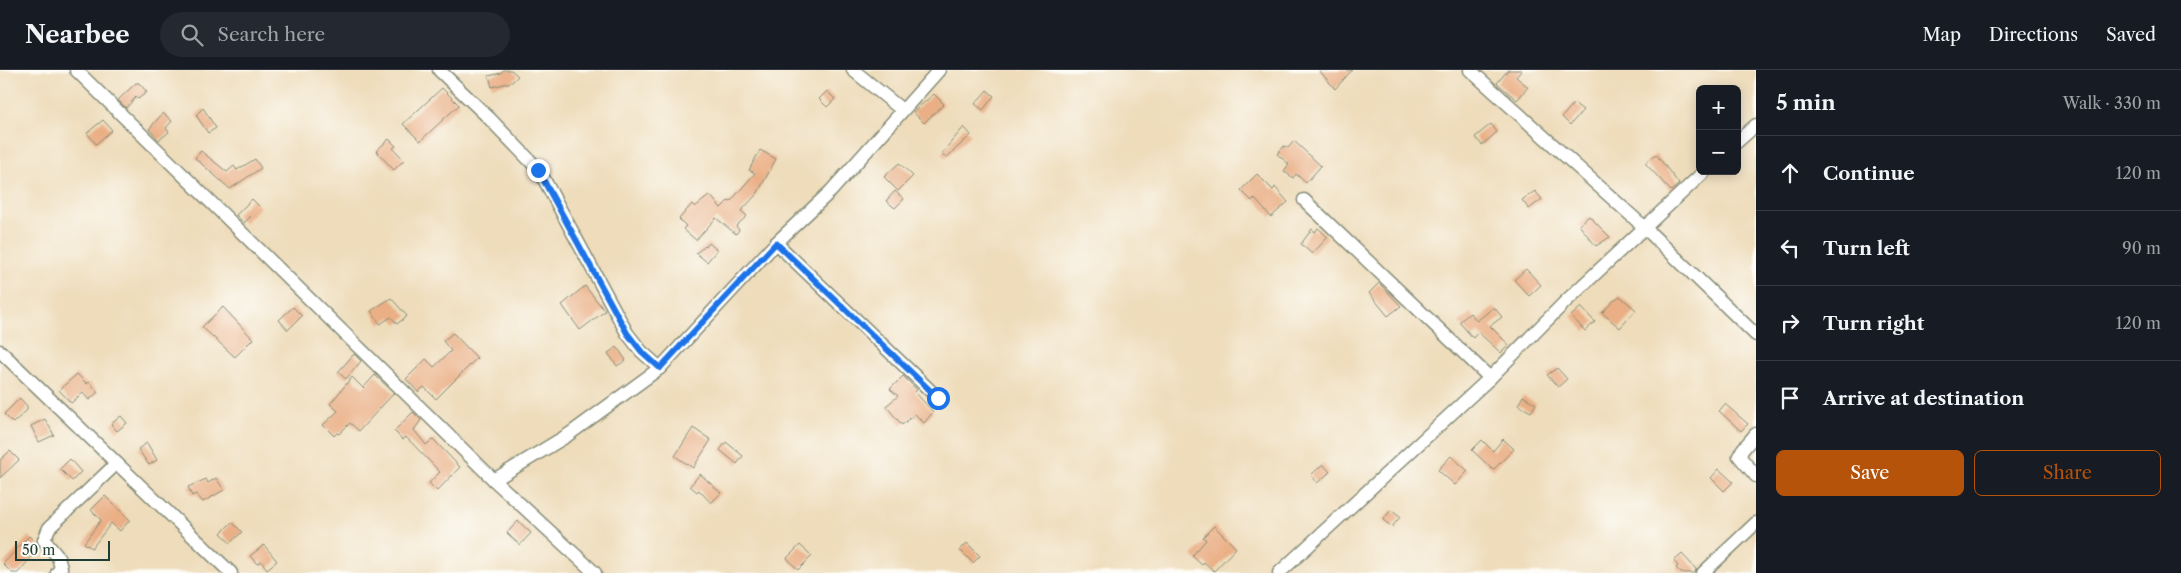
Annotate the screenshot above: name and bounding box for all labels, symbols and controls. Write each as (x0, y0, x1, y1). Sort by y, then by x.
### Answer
search box (160, 12, 510, 57)
text: Nearbee (25, 20, 130, 49)
icon: search (178, 21, 206, 49)
text: Search here (218, 23, 325, 46)
text: Map (1922, 24, 1961, 46)
text: Directions (1989, 24, 2078, 46)
text: Saved (2106, 24, 2156, 46)
map controls (1696, 85, 1741, 175)
button: + (1696, 85, 1741, 130)
text: 5 min (1776, 90, 1836, 115)
text: Walk · 330 m (2063, 93, 2161, 113)
button: − (1696, 130, 1741, 175)
route end (527, 159, 550, 182)
icon: ahead (1776, 159, 1804, 187)
text: Continue (1823, 162, 1915, 185)
text: 120 m (2116, 163, 2161, 183)
icon: left (1776, 234, 1804, 262)
text: Turn left (1823, 237, 1910, 260)
text: 90 m (2122, 238, 2161, 258)
icon: right (1776, 309, 1804, 337)
text: Turn right (1823, 312, 1924, 335)
text: 120 m (2116, 313, 2161, 333)
icon: arrive (1776, 384, 1804, 412)
route start (927, 387, 950, 410)
text: Arrive at destination (1823, 387, 2024, 410)
button: Save (1776, 450, 1964, 496)
button: Share (1974, 450, 2161, 496)
scale bar (15, 538, 110, 561)
text: 50 m (22, 541, 55, 559)

